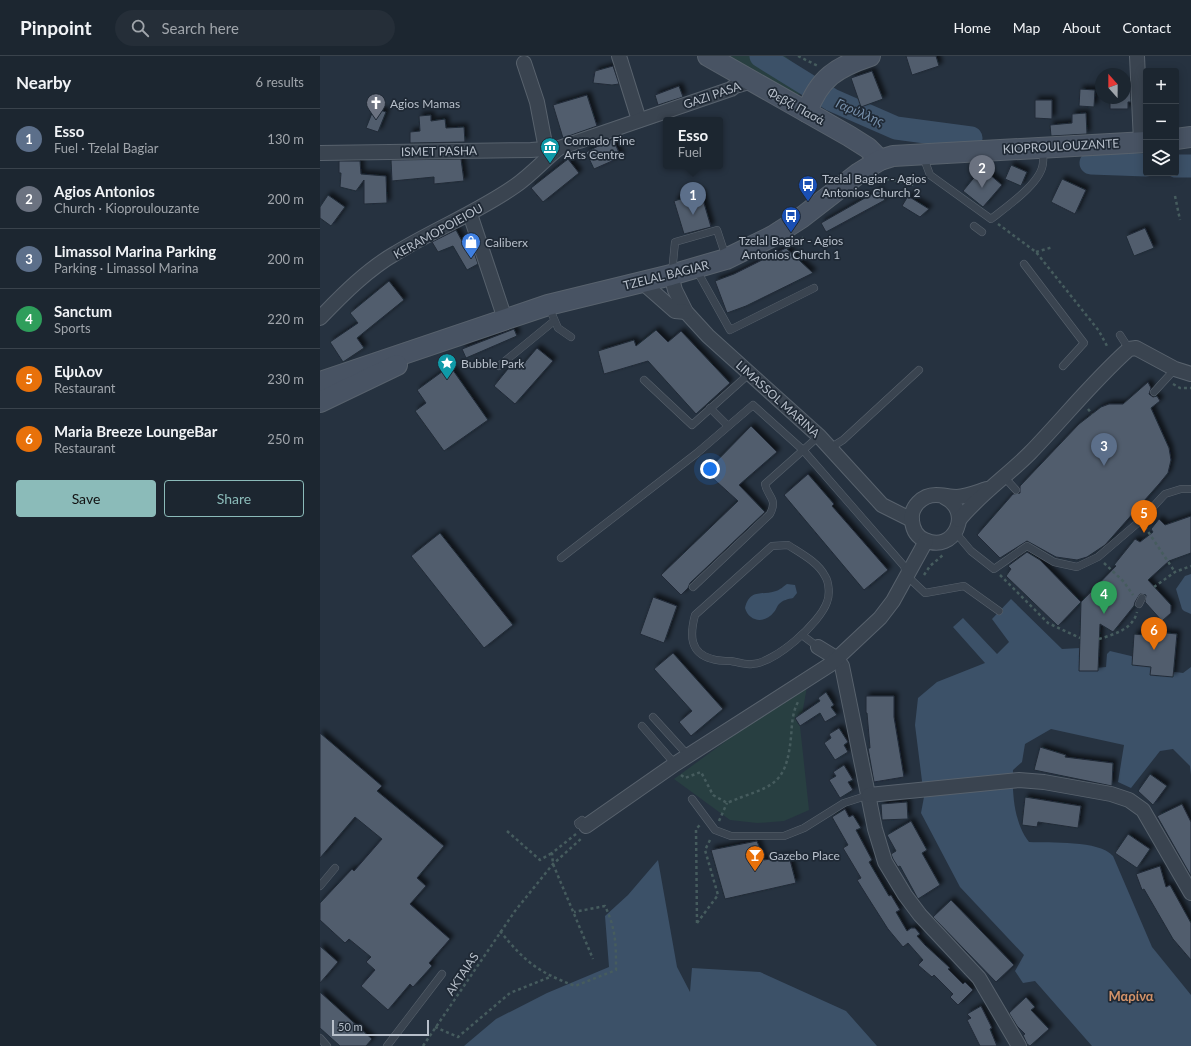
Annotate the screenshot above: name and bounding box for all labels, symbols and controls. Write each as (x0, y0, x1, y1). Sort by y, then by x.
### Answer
search box (115, 10, 395, 46)
text: Pinpoint (20, 16, 91, 39)
icon: search (129, 17, 151, 39)
text: Search here (161, 19, 239, 37)
text: Home (953, 19, 991, 36)
text: Map (1013, 19, 1040, 36)
text: About (1062, 19, 1100, 36)
text: Contact (1122, 19, 1171, 36)
north arrow (1095, 68, 1131, 104)
map controls (1143, 68, 1179, 176)
button: + (1143, 68, 1179, 104)
text: Nearby (16, 72, 71, 93)
text: 6 results (256, 74, 304, 90)
street label: GAZI PASA (681, 78, 743, 112)
street label: Φεβζί Πασά (765, 84, 828, 128)
church icon: Agios Mamas (365, 92, 387, 120)
water label: Γαρύλλης (834, 95, 887, 129)
place label: Agios Mamas (390, 96, 460, 111)
button: − (1143, 104, 1179, 140)
popup (663, 117, 723, 169)
text: Esso (54, 122, 84, 140)
text: Esso (678, 126, 708, 144)
text: 1 (25, 131, 33, 147)
text: 130 m (267, 131, 304, 147)
place label: Cornado Fine Arts Centre (564, 133, 635, 162)
street label: KIOPROULOUZANTE (1002, 135, 1120, 157)
museum icon: Cornado Fine Arts Centre (539, 136, 561, 164)
text: Fuel · Tzelal Bagiar (54, 140, 158, 156)
button: layers (1143, 140, 1179, 176)
street label: ISMET PASHA (401, 143, 478, 159)
text: Fuel (678, 144, 702, 160)
pin: 2 (969, 155, 995, 188)
place label: Tzelal Bagiar - Agios Antonios Church 2 (822, 171, 927, 200)
bus stop icon: Tzelal Bagiar - Agios Antonios Church 2 (797, 174, 819, 202)
text: Agios Antonios (54, 182, 155, 200)
pin: 1 (680, 182, 706, 215)
text: 2 (25, 191, 33, 207)
text: 200 m (267, 191, 304, 207)
text: Church · Kioproulouzante (54, 200, 199, 216)
street label: KERAMOPOIEIOU (391, 200, 485, 262)
bus stop icon: Tzelal Bagiar - Agios Antonios Church 1 (780, 205, 802, 233)
shop icon: Caliberx (460, 231, 482, 259)
place label: Tzelal Bagiar - Agios Antonios Church 1 (739, 233, 843, 262)
place label: Caliberx (485, 235, 528, 250)
text: Limassol Marina Parking (54, 242, 216, 260)
text: 3 (25, 251, 33, 267)
text: 200 m (267, 251, 304, 267)
street label: TZELAL BAGIAR (622, 257, 711, 293)
text: Parking · Limassol Marina (54, 260, 198, 276)
text: Sanctum (54, 302, 112, 320)
text: 4 (25, 311, 33, 327)
text: 220 m (267, 311, 304, 327)
text: Sports (54, 320, 91, 336)
place icon: Bubble Park (436, 352, 458, 380)
place label: Bubble Park (461, 356, 525, 371)
street label: LIMASSOL MARINA (733, 357, 824, 441)
text: Εψιλον (54, 362, 103, 380)
text: 5 (25, 371, 33, 387)
text: 230 m (267, 371, 304, 387)
text: Restaurant (54, 380, 116, 396)
text: Maria Breeze LoungeBar (54, 422, 217, 440)
text: 6 (25, 431, 33, 447)
text: 250 m (267, 431, 304, 447)
pin: 3 (1091, 433, 1117, 466)
text: Restaurant (54, 440, 116, 456)
your location (700, 459, 720, 479)
button: Save (16, 480, 156, 517)
button: Share (164, 480, 304, 517)
pin: 5 (1131, 500, 1157, 533)
pin: 4 (1091, 581, 1117, 614)
pin: 6 (1141, 617, 1167, 650)
bar icon: Gazebo Place (744, 844, 766, 872)
place label: Gazebo Place (769, 848, 840, 863)
street label: AKTAIAS (442, 950, 482, 998)
district label: Μαρίνα (1108, 988, 1154, 1004)
scale bar (332, 1018, 429, 1037)
text: 50 m (338, 1020, 363, 1033)

